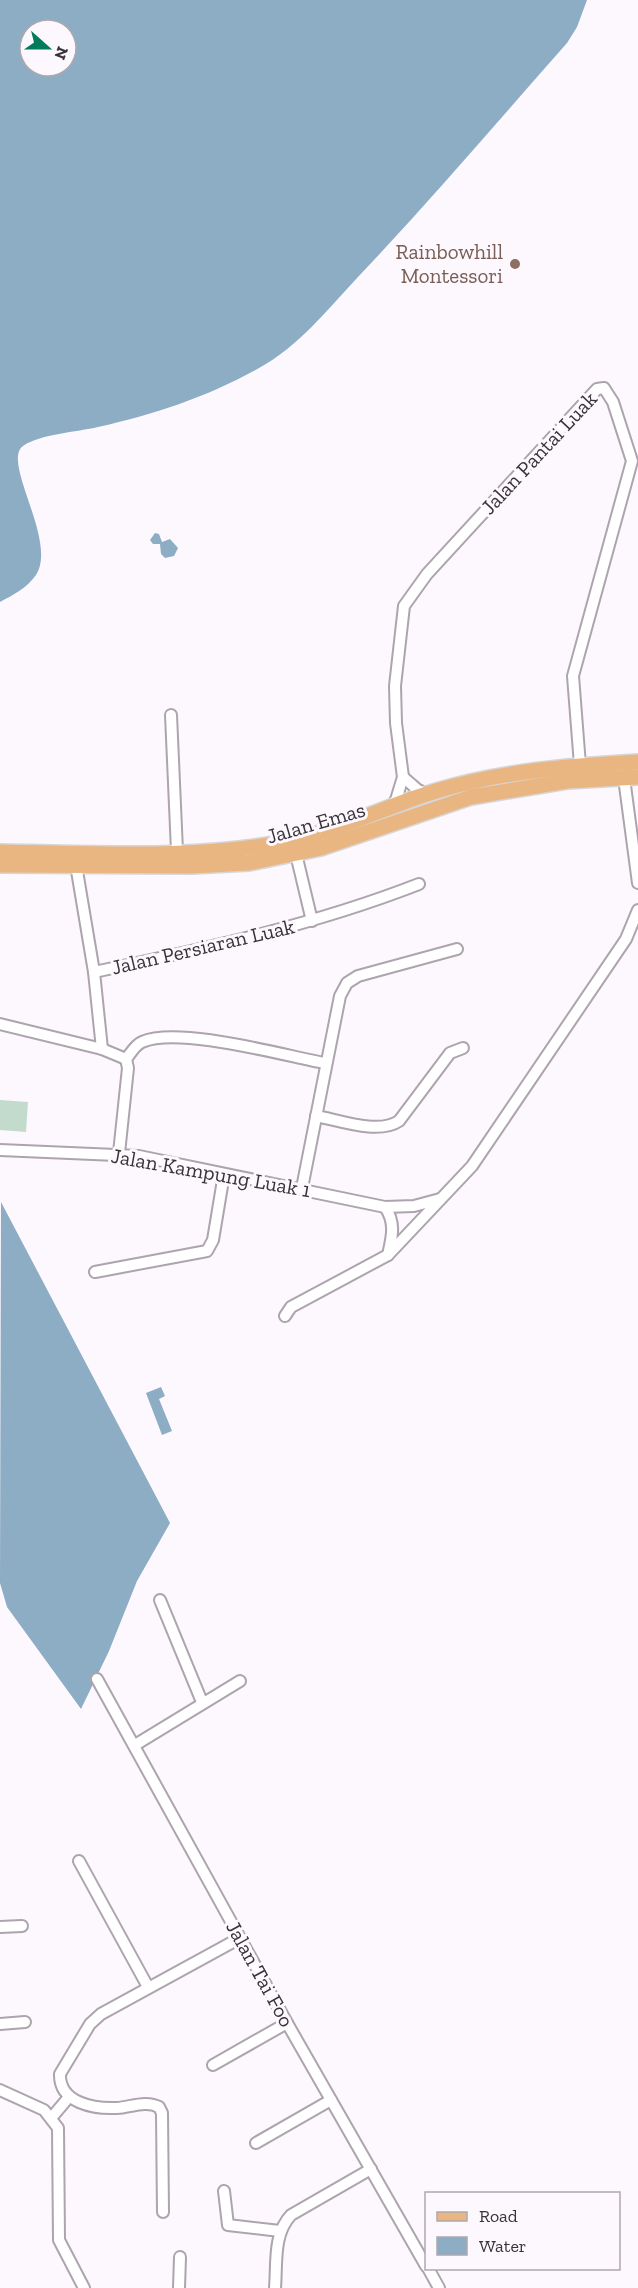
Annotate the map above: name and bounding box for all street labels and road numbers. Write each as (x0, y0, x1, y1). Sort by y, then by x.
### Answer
street label: Jalan Pantai Luak (475, 386, 602, 519)
street label: Jalan Emas (264, 797, 368, 849)
street label: Jalan Persiaran Luak (109, 913, 297, 980)
street label: Jalan Kampung Luak 1 (109, 1143, 313, 1202)
street label: Jalan Tai Foo (221, 1916, 300, 2031)

